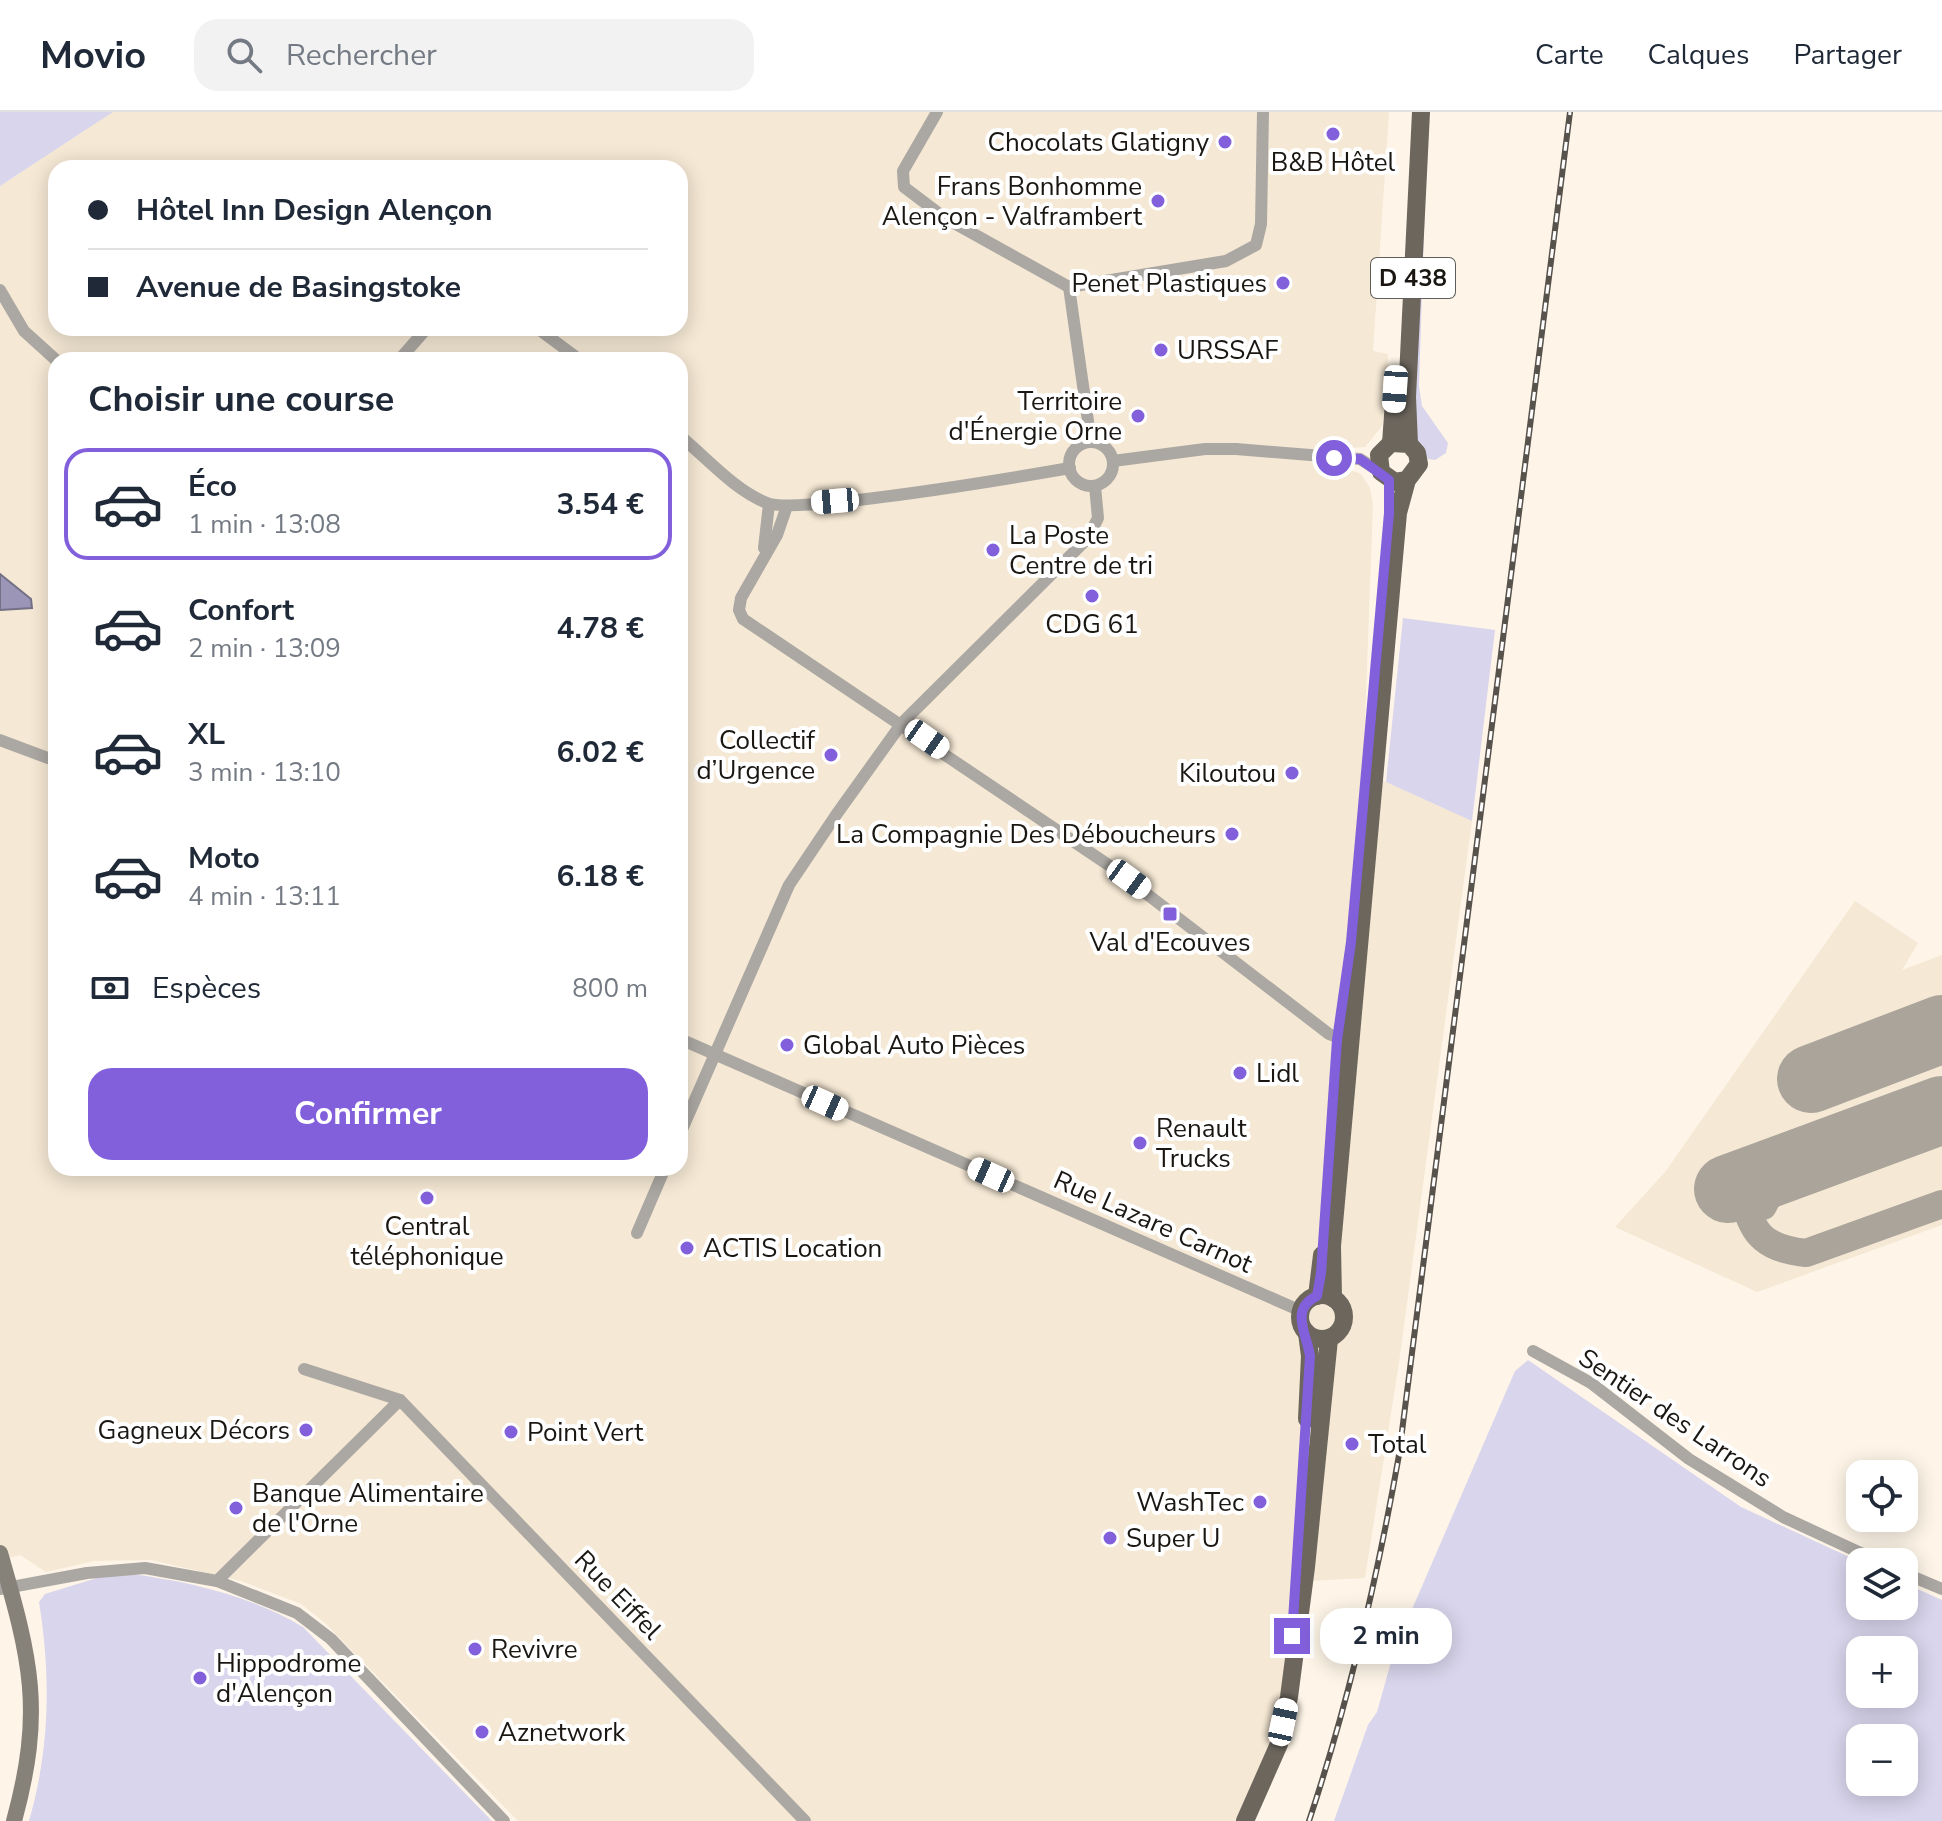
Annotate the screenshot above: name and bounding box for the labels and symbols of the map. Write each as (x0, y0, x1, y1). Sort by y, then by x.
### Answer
place label: Chocolats Glatigny (988, 125, 1210, 160)
marker: B&B Hôtel (1324, 125, 1342, 143)
marker: Chocolats Glatigny (1216, 133, 1234, 151)
place label: B&B Hôtel (1271, 145, 1396, 180)
place label: Frans Bonhomme Alençon - Valframbert (882, 169, 1143, 234)
marker: Frans Bonhomme Alençon - Valframbert (1149, 192, 1167, 210)
road number: D 438 (1371, 258, 1455, 298)
place label: Penet Plastiques (1071, 266, 1267, 301)
marker: Penet Plastiques (1274, 274, 1292, 292)
place label: URSSAF (1177, 333, 1278, 368)
marker: URSSAF (1152, 341, 1170, 359)
car (1381, 364, 1409, 414)
place label: Territoire d'Énergie Orne (949, 384, 1122, 449)
marker: Territoire d'Énergie Orne (1129, 407, 1147, 425)
route start (1316, 440, 1352, 476)
car (810, 487, 860, 515)
place label: La Poste Centre de tri (1009, 518, 1153, 583)
marker: La Poste Centre de tri (984, 541, 1002, 559)
marker: CDG 61 (1083, 587, 1101, 605)
place label: CDG 61 (1045, 607, 1139, 642)
car (900, 715, 954, 763)
place label: Collectif d’Urgence (696, 723, 815, 788)
marker: Collectif d’Urgence (822, 746, 840, 764)
place label: Kiloutou (1179, 756, 1276, 791)
marker: Kiloutou (1283, 764, 1301, 782)
place label: La Compagnie Des Déboucheurs (836, 817, 1216, 852)
marker: La Compagnie Des Déboucheurs (1223, 825, 1241, 843)
car (1103, 855, 1155, 903)
marker: Val d'Ecouves (1161, 905, 1179, 923)
place label: Val d'Ecouves (1089, 925, 1250, 960)
place label: Global Auto Pièces (803, 1028, 1025, 1063)
marker: Global Auto Pièces (778, 1036, 796, 1054)
place label: Lidl (1256, 1056, 1299, 1091)
marker: Lidl (1231, 1064, 1249, 1082)
car (798, 1082, 852, 1124)
place label: Renault Trucks (1156, 1111, 1248, 1176)
marker: Renault Trucks (1131, 1134, 1149, 1152)
car (964, 1154, 1018, 1196)
street label: Rue Lazare Carnot (1048, 1162, 1259, 1282)
marker: Central téléphonique (418, 1189, 436, 1207)
place label: Central téléphonique (351, 1209, 503, 1274)
place label: ACTIS Location (703, 1231, 882, 1266)
marker: ACTIS Location (678, 1239, 696, 1257)
street label: Sentier des Larrons (1572, 1340, 1778, 1496)
place label: Gagneux Décors (98, 1413, 290, 1448)
place label: Point Vert (527, 1415, 644, 1450)
marker: Gagneux Décors (297, 1421, 315, 1439)
marker: Point Vert (502, 1423, 520, 1441)
place label: Total (1368, 1427, 1427, 1462)
marker: Total (1343, 1435, 1361, 1453)
place label: Banque Alimentaire de l'Orne (252, 1476, 484, 1541)
place label: WashTec (1136, 1485, 1244, 1520)
marker: WashTec (1251, 1493, 1269, 1511)
marker: Banque Alimentaire de l'Orne (227, 1499, 245, 1517)
place label: Super U (1126, 1521, 1220, 1556)
marker: Super U (1101, 1529, 1119, 1547)
street label: Rue Eiffel (567, 1543, 670, 1648)
callout: 2 min (1320, 1608, 1452, 1664)
route end (1274, 1618, 1310, 1654)
place label: Revivre (491, 1632, 578, 1667)
marker: Revivre (466, 1640, 484, 1658)
place label: Hippodrome d'Alençon (216, 1646, 361, 1711)
marker: Hippodrome d'Alençon (191, 1669, 209, 1687)
car (1266, 1696, 1300, 1748)
place label: Aznetwork (498, 1715, 626, 1750)
marker: Aznetwork (473, 1723, 491, 1741)

